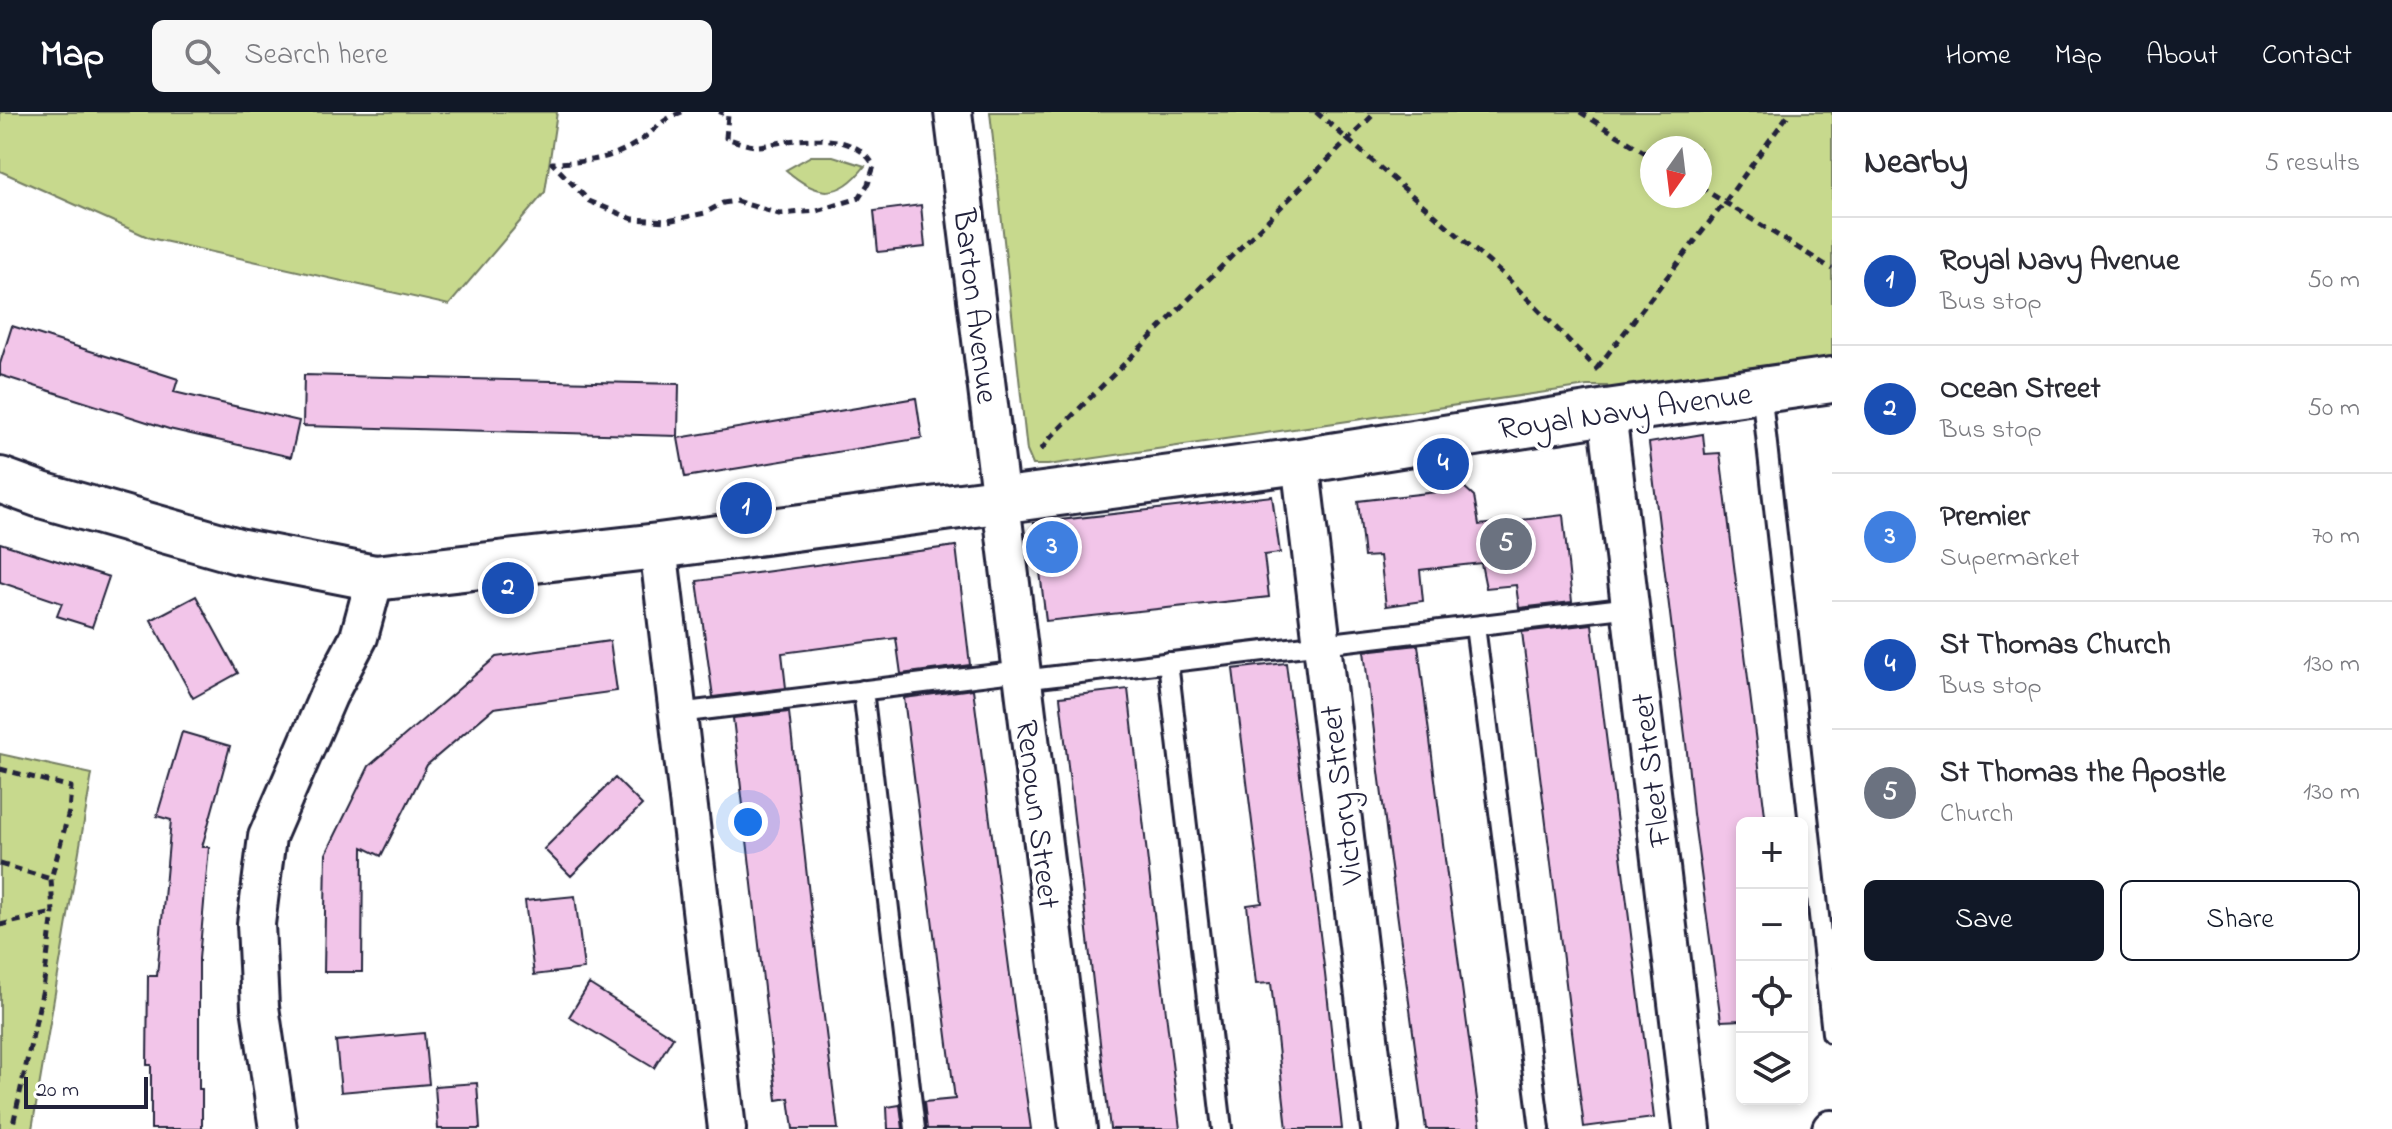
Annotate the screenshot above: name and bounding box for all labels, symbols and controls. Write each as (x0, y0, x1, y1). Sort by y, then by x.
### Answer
search box (152, 20, 712, 92)
text: Map (40, 28, 104, 84)
icon: search (180, 34, 224, 78)
text: Search here (244, 34, 388, 78)
text: Home (1945, 36, 2011, 77)
text: Map (2055, 36, 2102, 77)
text: About (2146, 36, 2218, 77)
text: Contact (2262, 36, 2352, 77)
north arrow (1640, 136, 1712, 208)
text: Nearby (1864, 139, 1968, 189)
text: 5 results (2265, 145, 2360, 183)
street label: Barton Avenue (938, 206, 1009, 407)
text: Royal Navy Avenue (1940, 240, 2180, 284)
text: 1 (1886, 262, 1894, 300)
text: 50 m (2307, 262, 2360, 300)
text: Bus stop (1940, 284, 2042, 322)
text: Ocean Street (1940, 368, 2101, 412)
street label: Royal Navy Avenue (1496, 372, 1756, 455)
text: 2 (1884, 390, 1896, 428)
text: 50 m (2307, 390, 2360, 428)
text: Bus stop (1940, 412, 2042, 450)
pin: 4 (1417, 434, 1469, 494)
pin: 1 (720, 478, 772, 538)
text: Premier (1940, 496, 2030, 540)
pin: 5 (1480, 514, 1532, 574)
pin: 3 (1026, 517, 1078, 577)
text: 3 (1885, 518, 1895, 556)
text: 70 m (2311, 518, 2360, 556)
text: Supermarket (1940, 540, 2079, 578)
pin: 2 (482, 558, 534, 618)
text: St Thomas Church (1940, 624, 2171, 668)
text: 4 (1885, 646, 1895, 684)
text: 130 m (2303, 646, 2360, 684)
text: Bus stop (1940, 668, 2042, 706)
street label: Fleet Street (1621, 690, 1686, 850)
street label: Victory Street (1309, 702, 1378, 888)
street label: Renown Street (1001, 717, 1070, 912)
text: St Thomas the Apostle (1940, 752, 2226, 796)
text: 5 (1883, 774, 1897, 812)
text: 130 m (2303, 774, 2360, 812)
text: Church (1940, 796, 2013, 834)
your location (728, 802, 768, 842)
map controls (1736, 817, 1808, 1105)
button: + (1736, 817, 1808, 889)
button: Save (1864, 880, 2104, 961)
button: Share (2120, 880, 2360, 961)
button: − (1736, 889, 1808, 961)
button: locate (1736, 961, 1808, 1033)
button: layers (1736, 1033, 1808, 1105)
scale bar (24, 1073, 148, 1109)
text: 20 m (36, 1075, 79, 1107)

